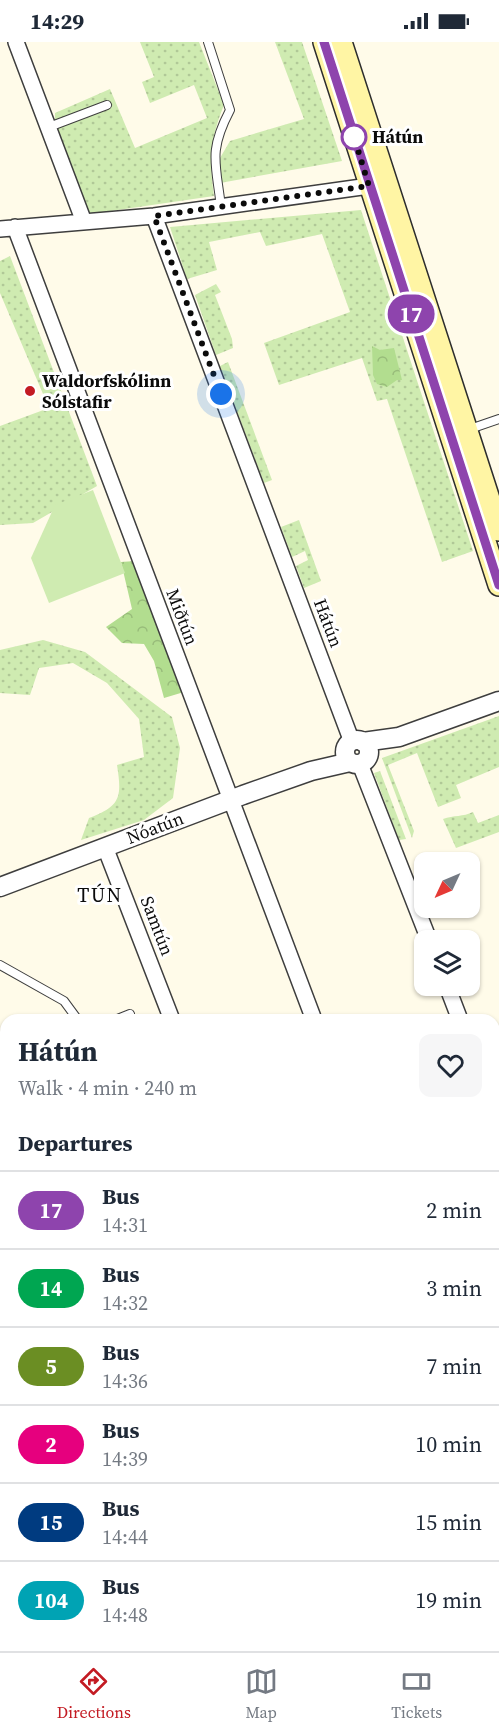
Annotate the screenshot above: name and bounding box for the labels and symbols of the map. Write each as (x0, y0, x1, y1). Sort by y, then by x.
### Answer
marker: Hátún (341, 124, 367, 150)
place label: Hátún (372, 124, 423, 149)
line badge: 17 (384, 294, 438, 334)
place label: Waldorfskólinn Sólstafir (42, 368, 171, 414)
your location (206, 379, 236, 409)
marker: Waldorfskólinn Sólstafir (23, 384, 37, 398)
street label: Miðtún (160, 585, 205, 649)
street label: Hátún (308, 595, 349, 651)
street label: Nóatún (123, 805, 187, 850)
north arrow (414, 852, 480, 918)
district label: TÚN (77, 881, 123, 909)
street label: Samtún (135, 893, 180, 959)

